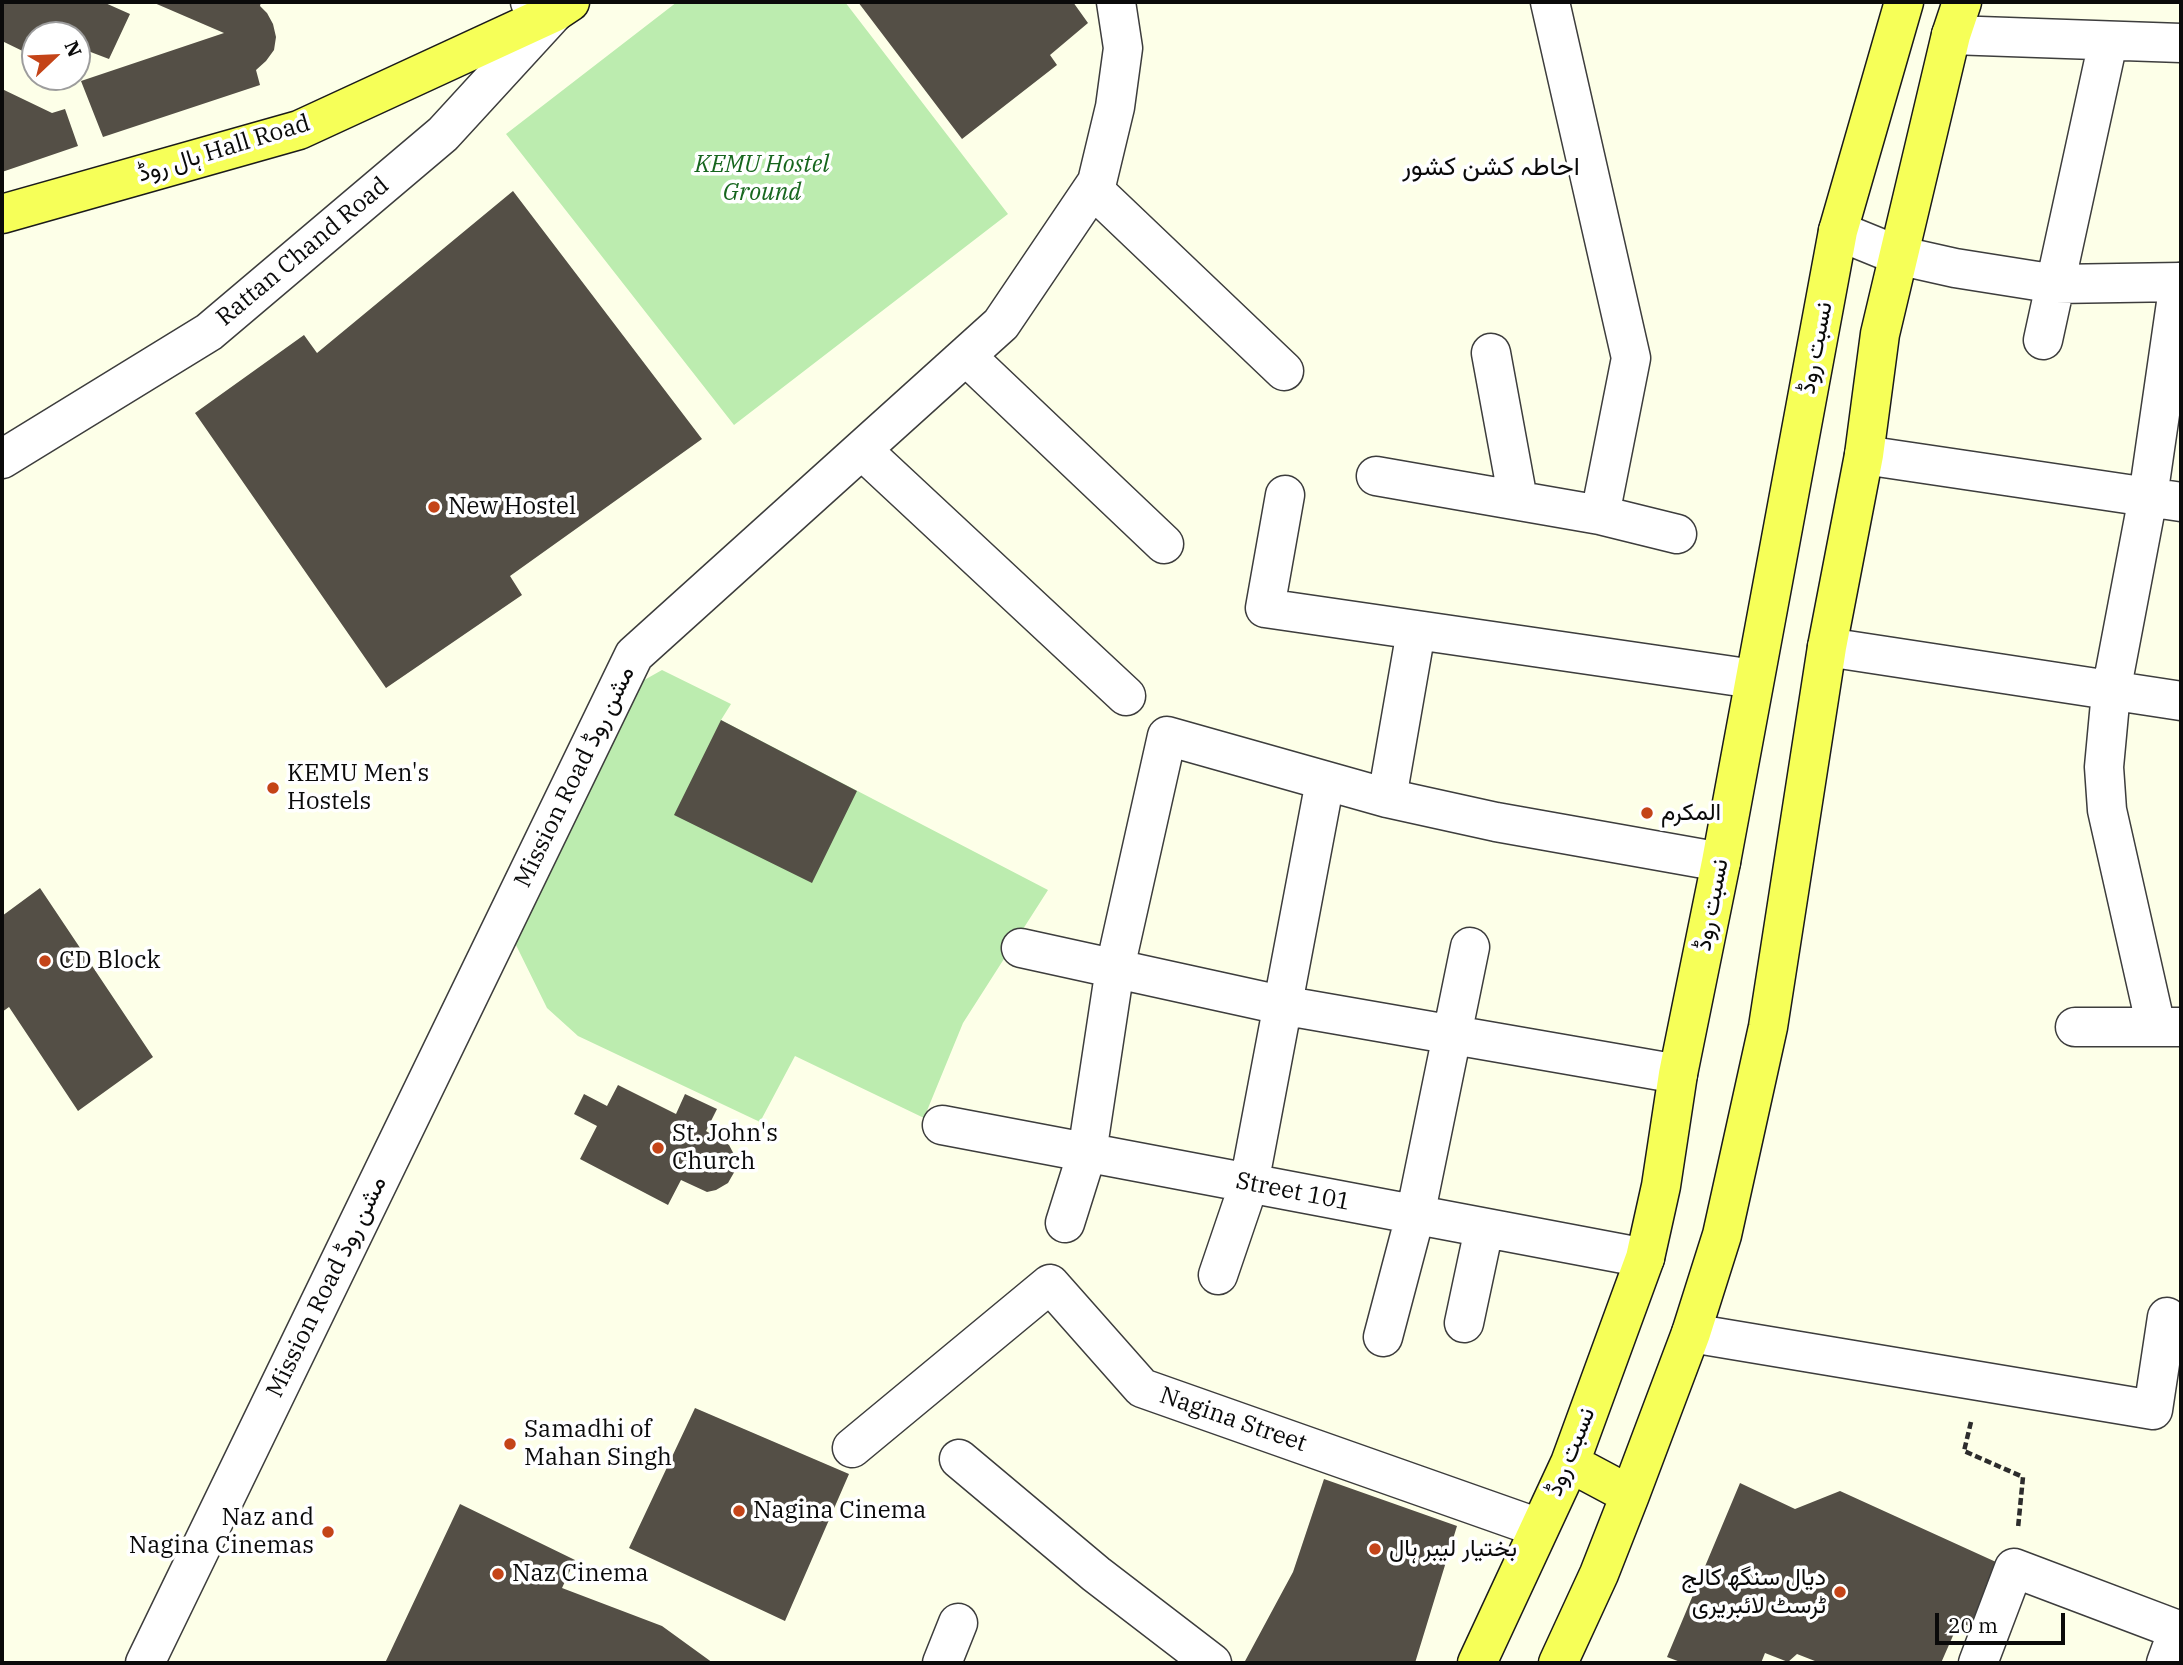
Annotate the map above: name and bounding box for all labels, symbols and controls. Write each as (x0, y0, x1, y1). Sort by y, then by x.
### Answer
north arrow (21, 21, 91, 91)
text: N (60, 37, 87, 60)
street label: ہال روڈ Hall Road (134, 109, 314, 189)
park label: KEMU Hostel Ground (695, 151, 829, 207)
district label: احاطہ کشن کشور (1402, 151, 1580, 183)
street label: Rattan Chand Road (211, 172, 395, 332)
street label: نسبت روڈ (1793, 299, 1839, 397)
place label: New Hostel (448, 493, 576, 521)
marker: New Hostel (426, 499, 442, 515)
street label: Mission Road مشن روڈ (509, 662, 641, 892)
place label: KEMU Men's Hostels (287, 760, 429, 816)
marker: KEMU Men's Hostels (265, 780, 281, 796)
place label: المکرم (1661, 799, 1721, 827)
marker: المکرم (1639, 805, 1655, 821)
street label: نسبت روڈ (1689, 856, 1735, 954)
place label: CD Block (59, 947, 161, 975)
marker: CD Block (37, 953, 53, 969)
place label: St. John's Church (672, 1120, 778, 1176)
marker: St. John's Church (650, 1140, 666, 1156)
street label: Street 101 (1233, 1167, 1353, 1217)
street label: Mission Road مشن روڈ (261, 1172, 393, 1402)
street label: Nagina Street (1156, 1381, 1310, 1459)
street label: نسبت روڈ (1540, 1403, 1602, 1501)
place label: Samadhi of Mahan Singh (524, 1416, 672, 1472)
marker: Samadhi of Mahan Singh (502, 1436, 518, 1452)
place label: Nagina Cinema (753, 1497, 926, 1525)
marker: Nagina Cinema (731, 1503, 747, 1519)
place label: Naz and Nagina Cinemas (129, 1504, 314, 1560)
marker: Naz and Nagina Cinemas (320, 1524, 336, 1540)
place label: بختیار لیبر ہال (1389, 1535, 1517, 1563)
marker: بختیار لیبر ہال (1367, 1541, 1383, 1557)
place label: Naz Cinema (512, 1560, 649, 1588)
place label: دیال سنگھ کالج ٹرسٹ لائبریری (1681, 1564, 1826, 1620)
marker: Naz Cinema (490, 1566, 506, 1582)
marker: دیال سنگھ کالج ٹرسٹ لائبریری (1832, 1584, 1848, 1600)
scale bar (1938, 1598, 2068, 1642)
text: 20 m (1948, 1611, 1998, 1639)

